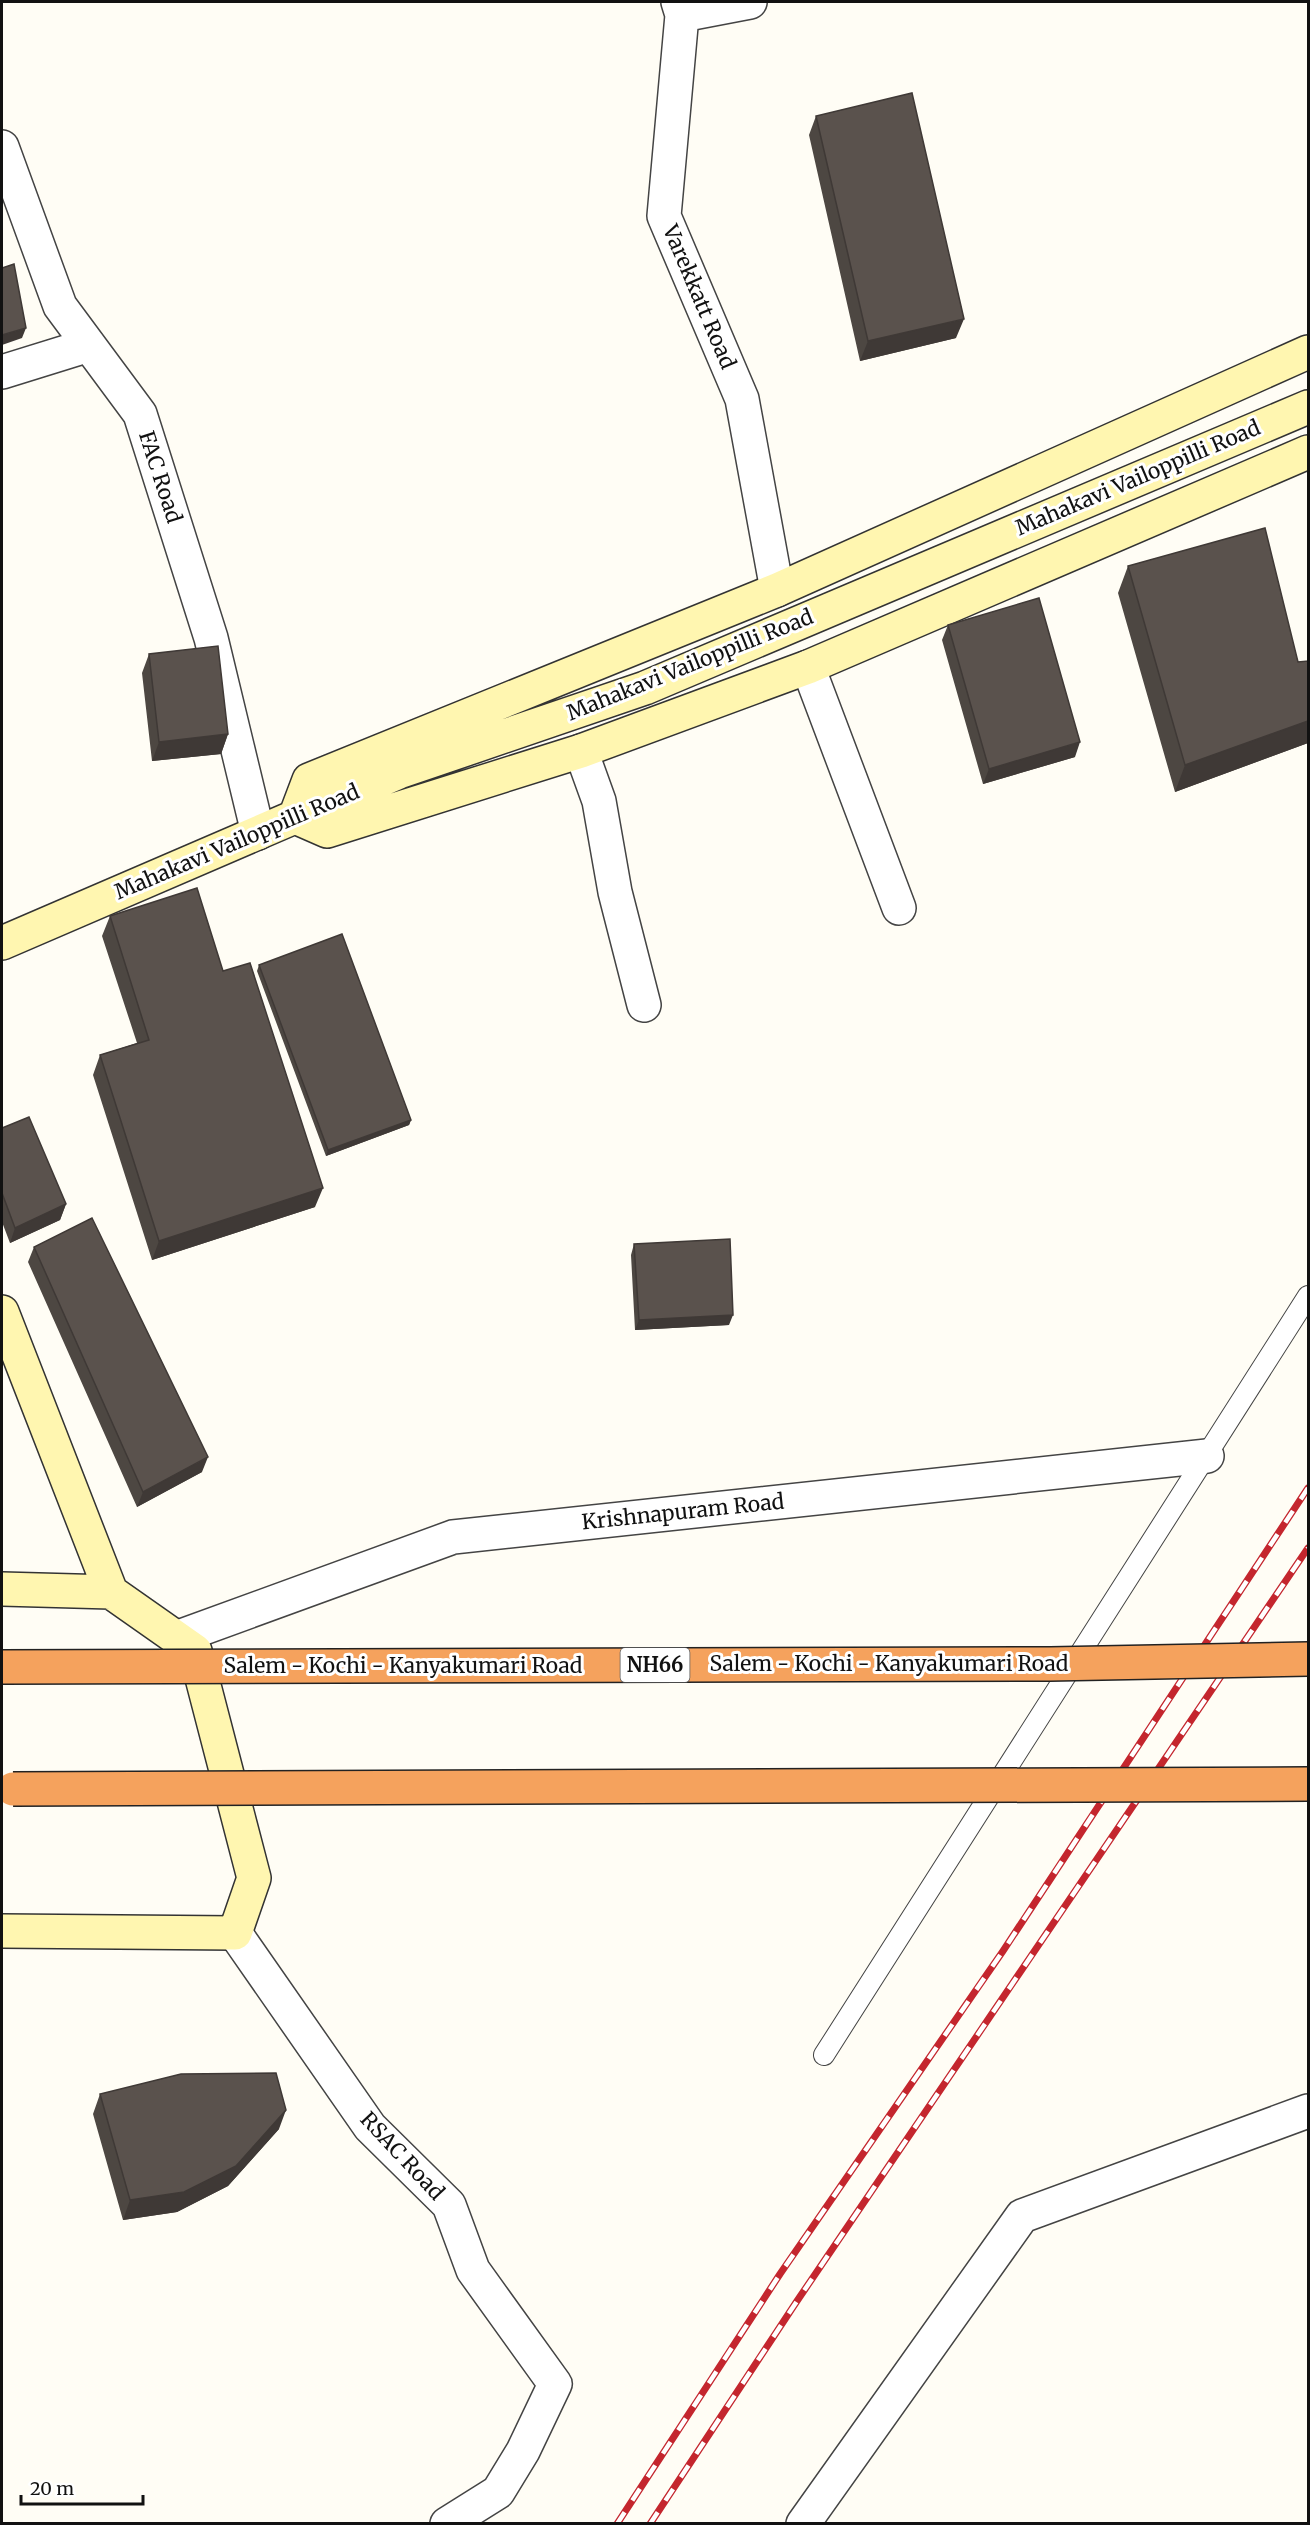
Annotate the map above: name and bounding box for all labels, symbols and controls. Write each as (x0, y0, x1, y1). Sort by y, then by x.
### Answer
street label: Varekkatt Road (657, 220, 742, 373)
street label: Mahakavi Vailoppilli Road (1011, 414, 1265, 541)
street label: FAC Road (133, 427, 188, 527)
street label: Mahakavi Vailoppilli Road (563, 603, 817, 726)
street label: Mahakavi Vailoppilli Road (110, 778, 364, 905)
street label: Krishnapuram Road (580, 1487, 786, 1536)
road number: NH66 (620, 1648, 690, 1682)
street label: Salem - Kochi - Kanyakumari Road (710, 1650, 1069, 1677)
street label: Salem - Kochi - Kanyakumari Road (224, 1652, 583, 1679)
street label: RSAC Road (355, 2106, 450, 2206)
scale bar (21, 2468, 142, 2506)
text: 20 m (30, 2477, 74, 2500)

